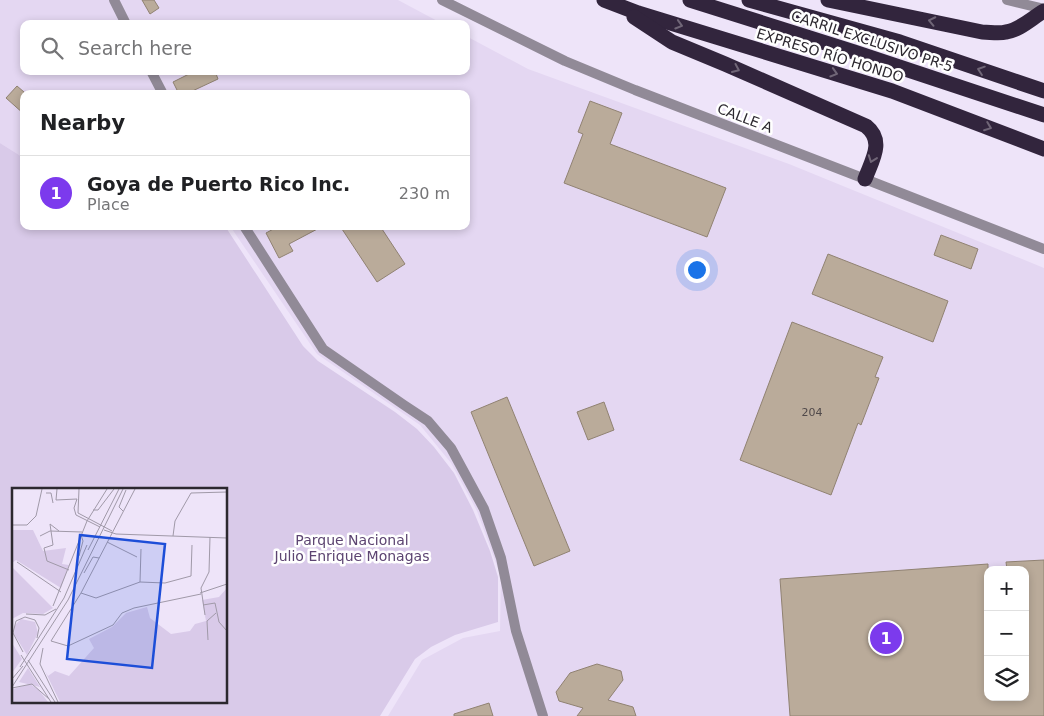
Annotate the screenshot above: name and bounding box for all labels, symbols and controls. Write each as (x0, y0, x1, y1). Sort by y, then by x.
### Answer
street label: CARRIL EXCLUSIVO PR-5 (789, 7, 955, 75)
one-way arrow (928, 17, 937, 27)
search box (20, 20, 470, 75)
one-way arrow (674, 20, 683, 30)
street label: EXPRESO RÍO HONDO (755, 25, 905, 85)
icon: search (38, 34, 66, 62)
text: Search here (78, 37, 192, 59)
one-way arrow (731, 62, 740, 73)
one-way arrow (978, 65, 986, 75)
one-way arrow (830, 68, 838, 78)
street label: CALLE A (715, 100, 775, 136)
text: Nearby (40, 111, 125, 135)
one-way arrow (983, 122, 991, 132)
one-way arrow (868, 154, 878, 163)
text: Goya de Puerto Rico Inc. (87, 173, 350, 195)
text: 1 (50, 184, 62, 203)
text: 230 m (399, 184, 450, 203)
text: Place (87, 195, 130, 214)
your location (684, 257, 710, 283)
house number: 204 (802, 406, 823, 419)
inset map (12, 488, 228, 704)
park label: Parque Nacional Julio Enrique Monagas (274, 532, 429, 564)
map controls (984, 566, 1029, 701)
button: + (984, 566, 1029, 611)
button: − (984, 611, 1029, 656)
pin: 1 (870, 619, 902, 657)
button: layers (984, 656, 1029, 701)

